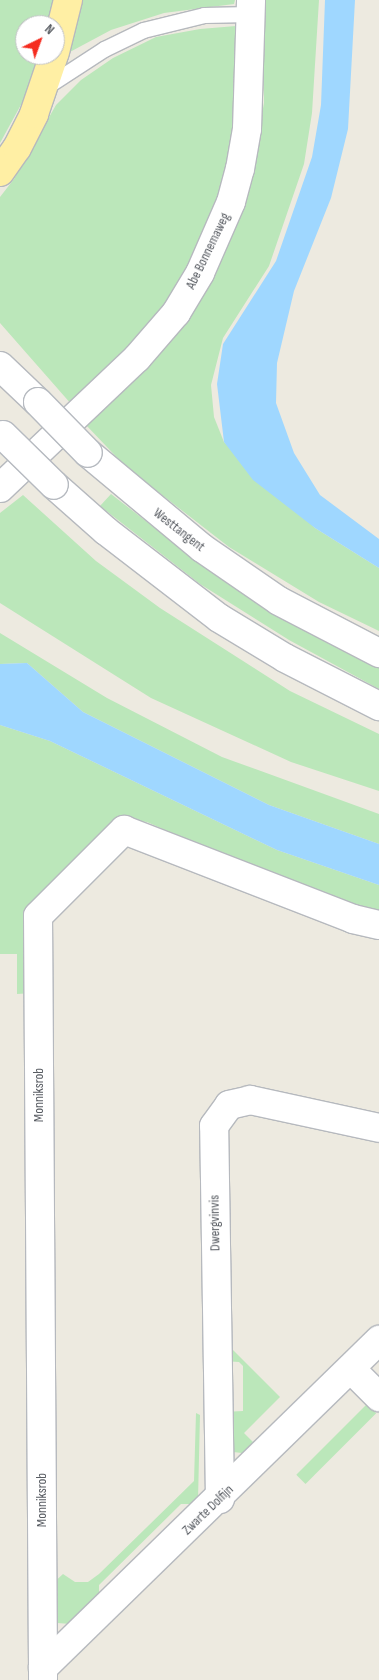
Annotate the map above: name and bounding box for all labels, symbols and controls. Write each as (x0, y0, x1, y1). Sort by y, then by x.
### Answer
north arrow (15, 15, 65, 65)
text: N (41, 20, 58, 38)
street label: Abe Bonnemaweg (182, 210, 234, 292)
street label: Westtangent (150, 505, 208, 555)
street label: Monniksrob (31, 1068, 47, 1122)
street label: Dwergvinvis (206, 1195, 224, 1251)
street label: Monniksrob (34, 1473, 50, 1527)
street label: Zwarte Dolfijn (179, 1481, 237, 1539)

